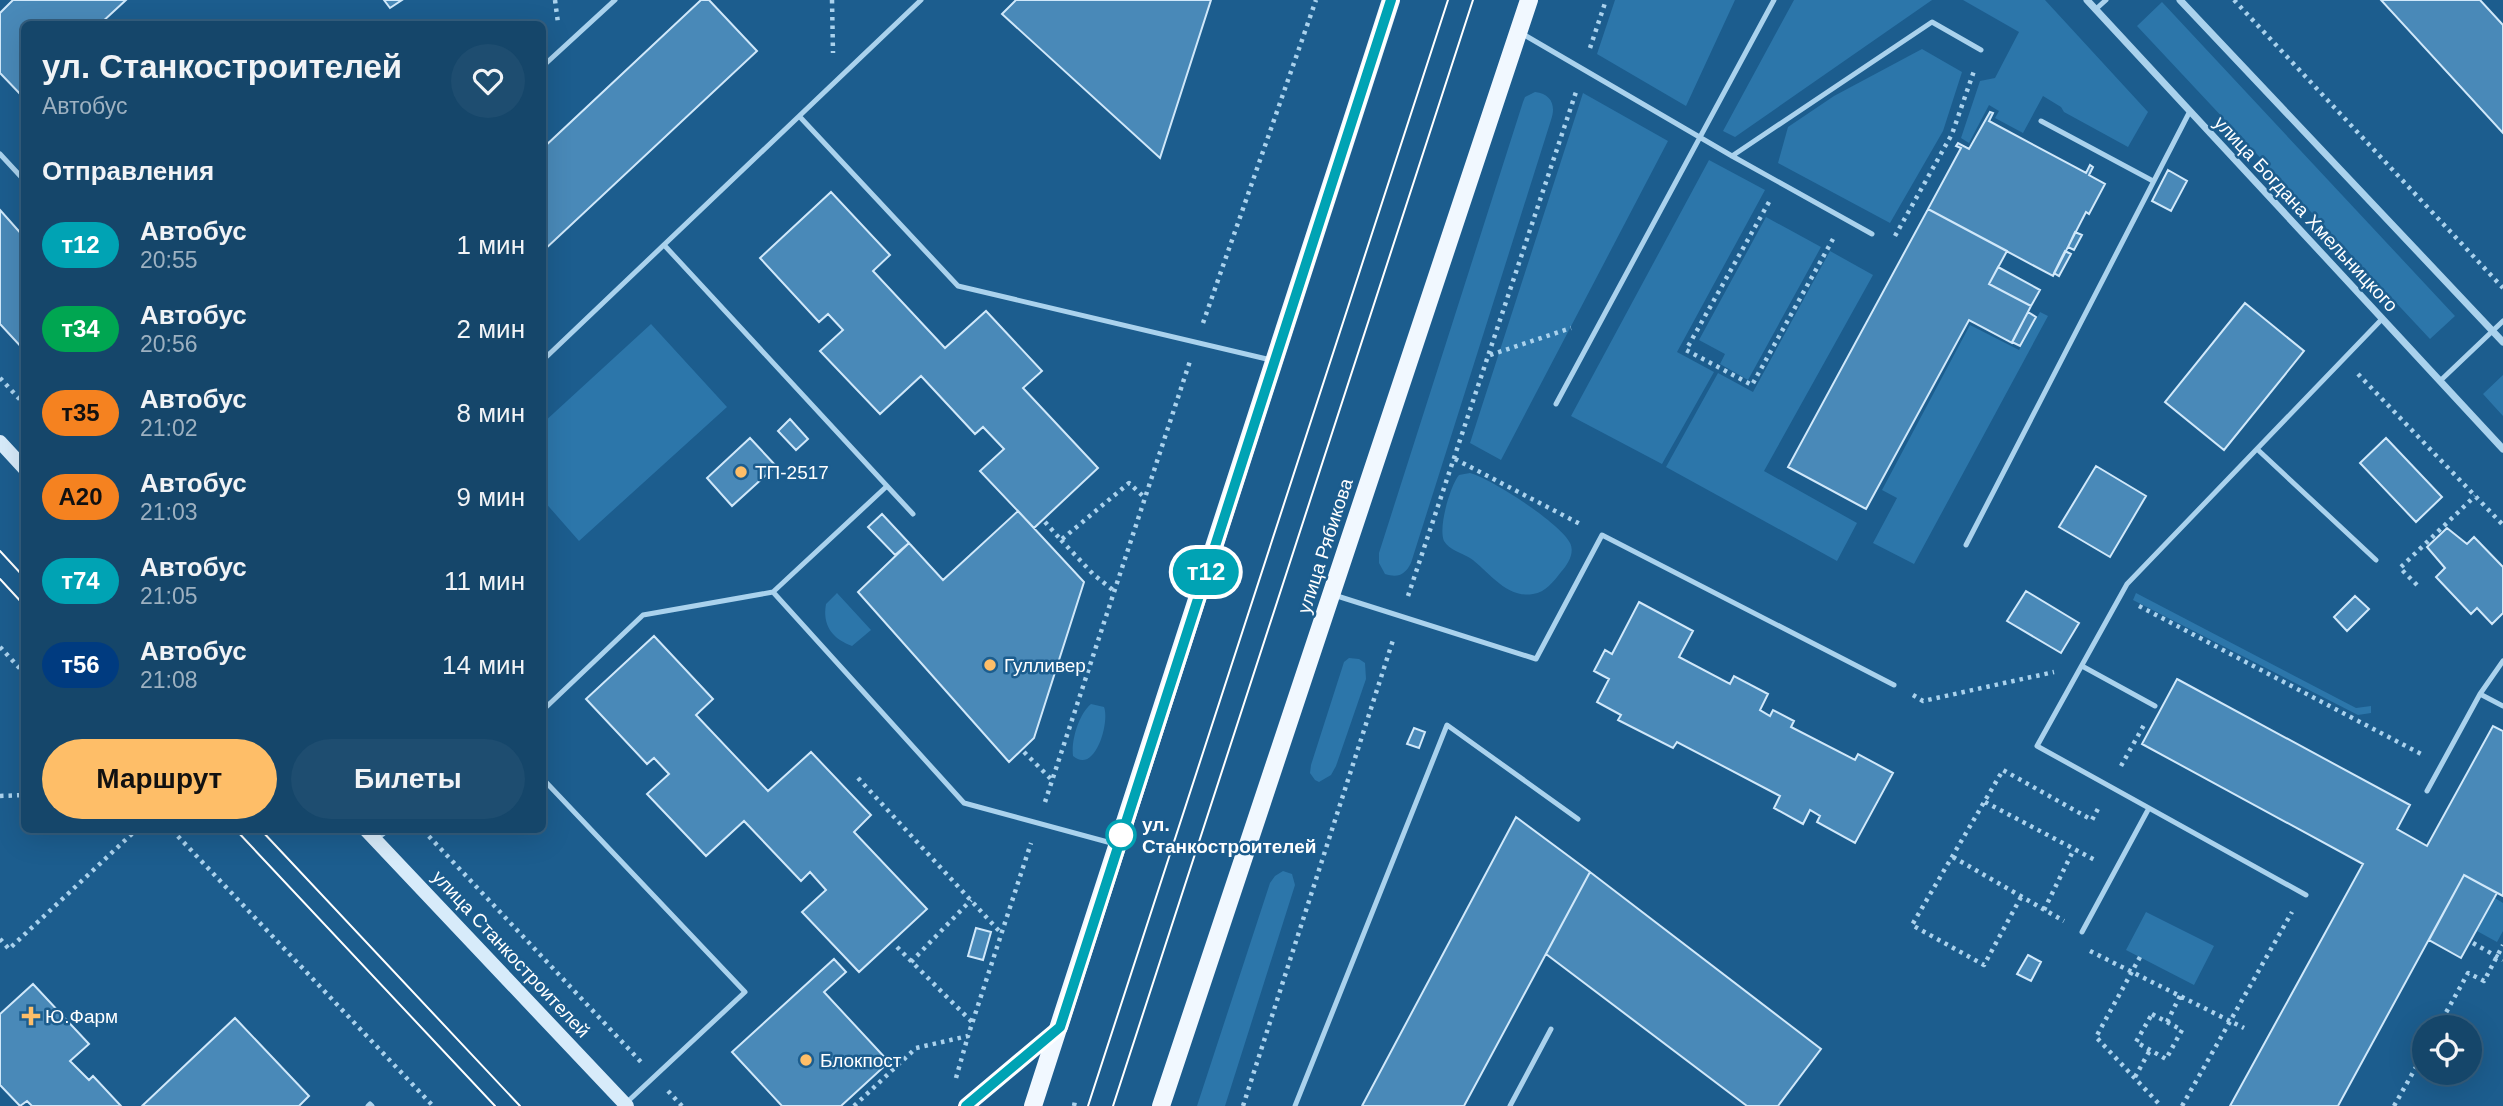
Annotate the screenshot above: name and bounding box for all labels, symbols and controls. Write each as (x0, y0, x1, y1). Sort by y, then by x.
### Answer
button: heart (451, 44, 525, 118)
text: ул. Станкостроителей (42, 48, 402, 85)
text: Автобус (42, 93, 128, 119)
street label: улица Богдана Хмельницкого (2210, 112, 2402, 316)
text: Отправления (42, 156, 214, 186)
text: Автобус (140, 216, 247, 246)
text: 1 мин (457, 230, 525, 260)
text: т12 (61, 231, 100, 258)
text: 20:55 (140, 247, 198, 273)
text: Автобус (140, 300, 247, 330)
text: 2 мин (457, 314, 525, 344)
text: т34 (61, 315, 100, 342)
text: 20:56 (140, 331, 198, 357)
text: Автобус (140, 384, 247, 414)
text: 8 мин (457, 398, 525, 428)
text: т35 (61, 399, 100, 426)
text: 21:02 (140, 415, 198, 441)
place label: ТП-2517 (755, 462, 829, 483)
marker: ТП-2517 (733, 464, 749, 480)
text: Автобус (140, 468, 247, 498)
street label: улица Рябикова (1293, 475, 1357, 616)
text: 9 мин (457, 482, 525, 512)
text: А20 (58, 483, 103, 510)
text: 21:03 (140, 499, 198, 525)
line badge: т12 (1166, 549, 1246, 595)
text: Автобус (140, 552, 247, 582)
text: т12 (1187, 558, 1225, 585)
text: 11 мин (444, 566, 525, 596)
text: т74 (61, 567, 100, 594)
text: 21:05 (140, 583, 198, 609)
text: Автобус (140, 636, 247, 666)
text: 14 мин (442, 650, 525, 680)
text: т56 (61, 651, 100, 678)
place label: Гулливер (1004, 655, 1086, 676)
marker: Гулливер (982, 657, 998, 673)
text: 21:08 (140, 667, 198, 693)
button: Маршрут (42, 739, 277, 819)
button: Билеты (291, 739, 525, 819)
place label: ул. Станкостроителей (1142, 814, 1316, 857)
marker: ул. Станкостроителей (1106, 820, 1136, 850)
street label: улица Станкостроителей (428, 866, 594, 1042)
place label: Ю.Фарм (45, 1006, 118, 1027)
marker: Ю.Фарм (23, 1008, 39, 1024)
map controls (2412, 1015, 2482, 1085)
button: locate (2412, 1015, 2482, 1085)
place label: Блокпост (820, 1050, 902, 1071)
marker: Блокпост (798, 1052, 814, 1068)

